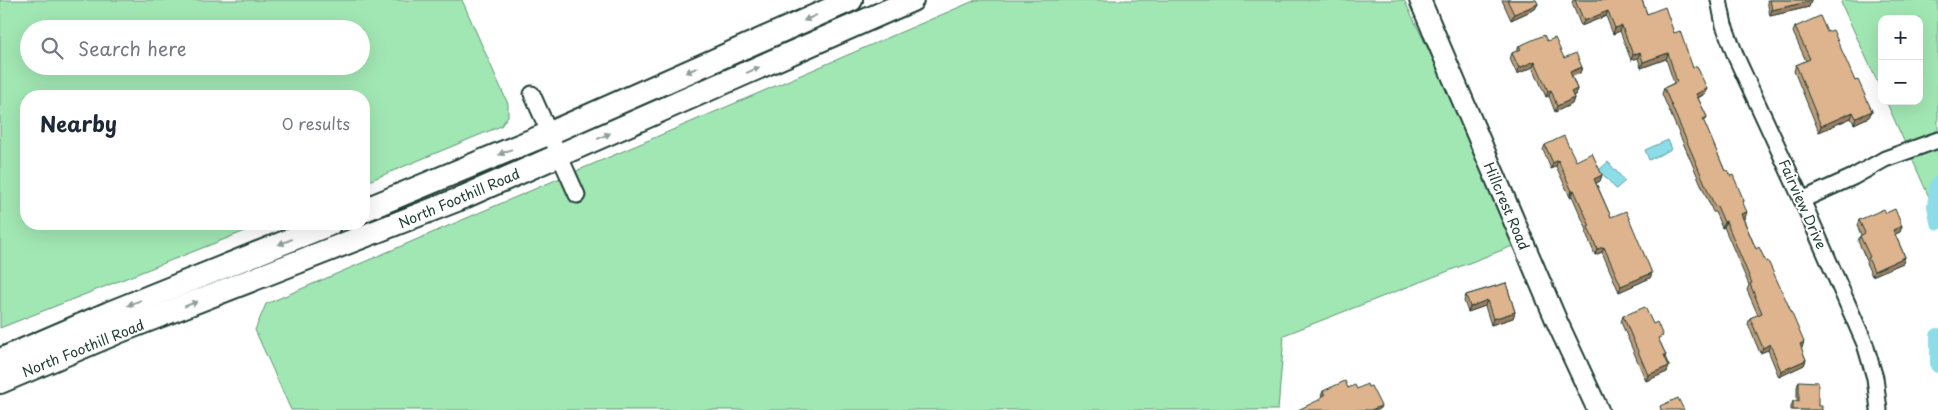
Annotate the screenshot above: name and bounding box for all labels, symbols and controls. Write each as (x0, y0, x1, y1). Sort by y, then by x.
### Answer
one-way arrow (803, 15, 817, 23)
map controls (1878, 15, 1923, 105)
button: + (1878, 15, 1923, 60)
search box (20, 20, 370, 75)
icon: search (38, 34, 66, 62)
text: Search here (78, 34, 187, 62)
button: − (1878, 60, 1923, 105)
one-way arrow (746, 66, 760, 74)
one-way arrow (685, 67, 699, 75)
text: Nearby (40, 107, 117, 139)
text: 0 results (282, 111, 350, 135)
one-way arrow (597, 131, 611, 139)
one-way arrow (498, 149, 512, 157)
street label: Fairview Drive (1774, 156, 1832, 252)
street label: Hillcrest Road (1479, 159, 1535, 253)
street label: North Foothill Road (395, 163, 523, 233)
one-way arrow (277, 238, 292, 246)
one-way arrow (127, 299, 142, 307)
one-way arrow (184, 300, 199, 308)
street label: North Foothill Road (19, 314, 147, 382)

